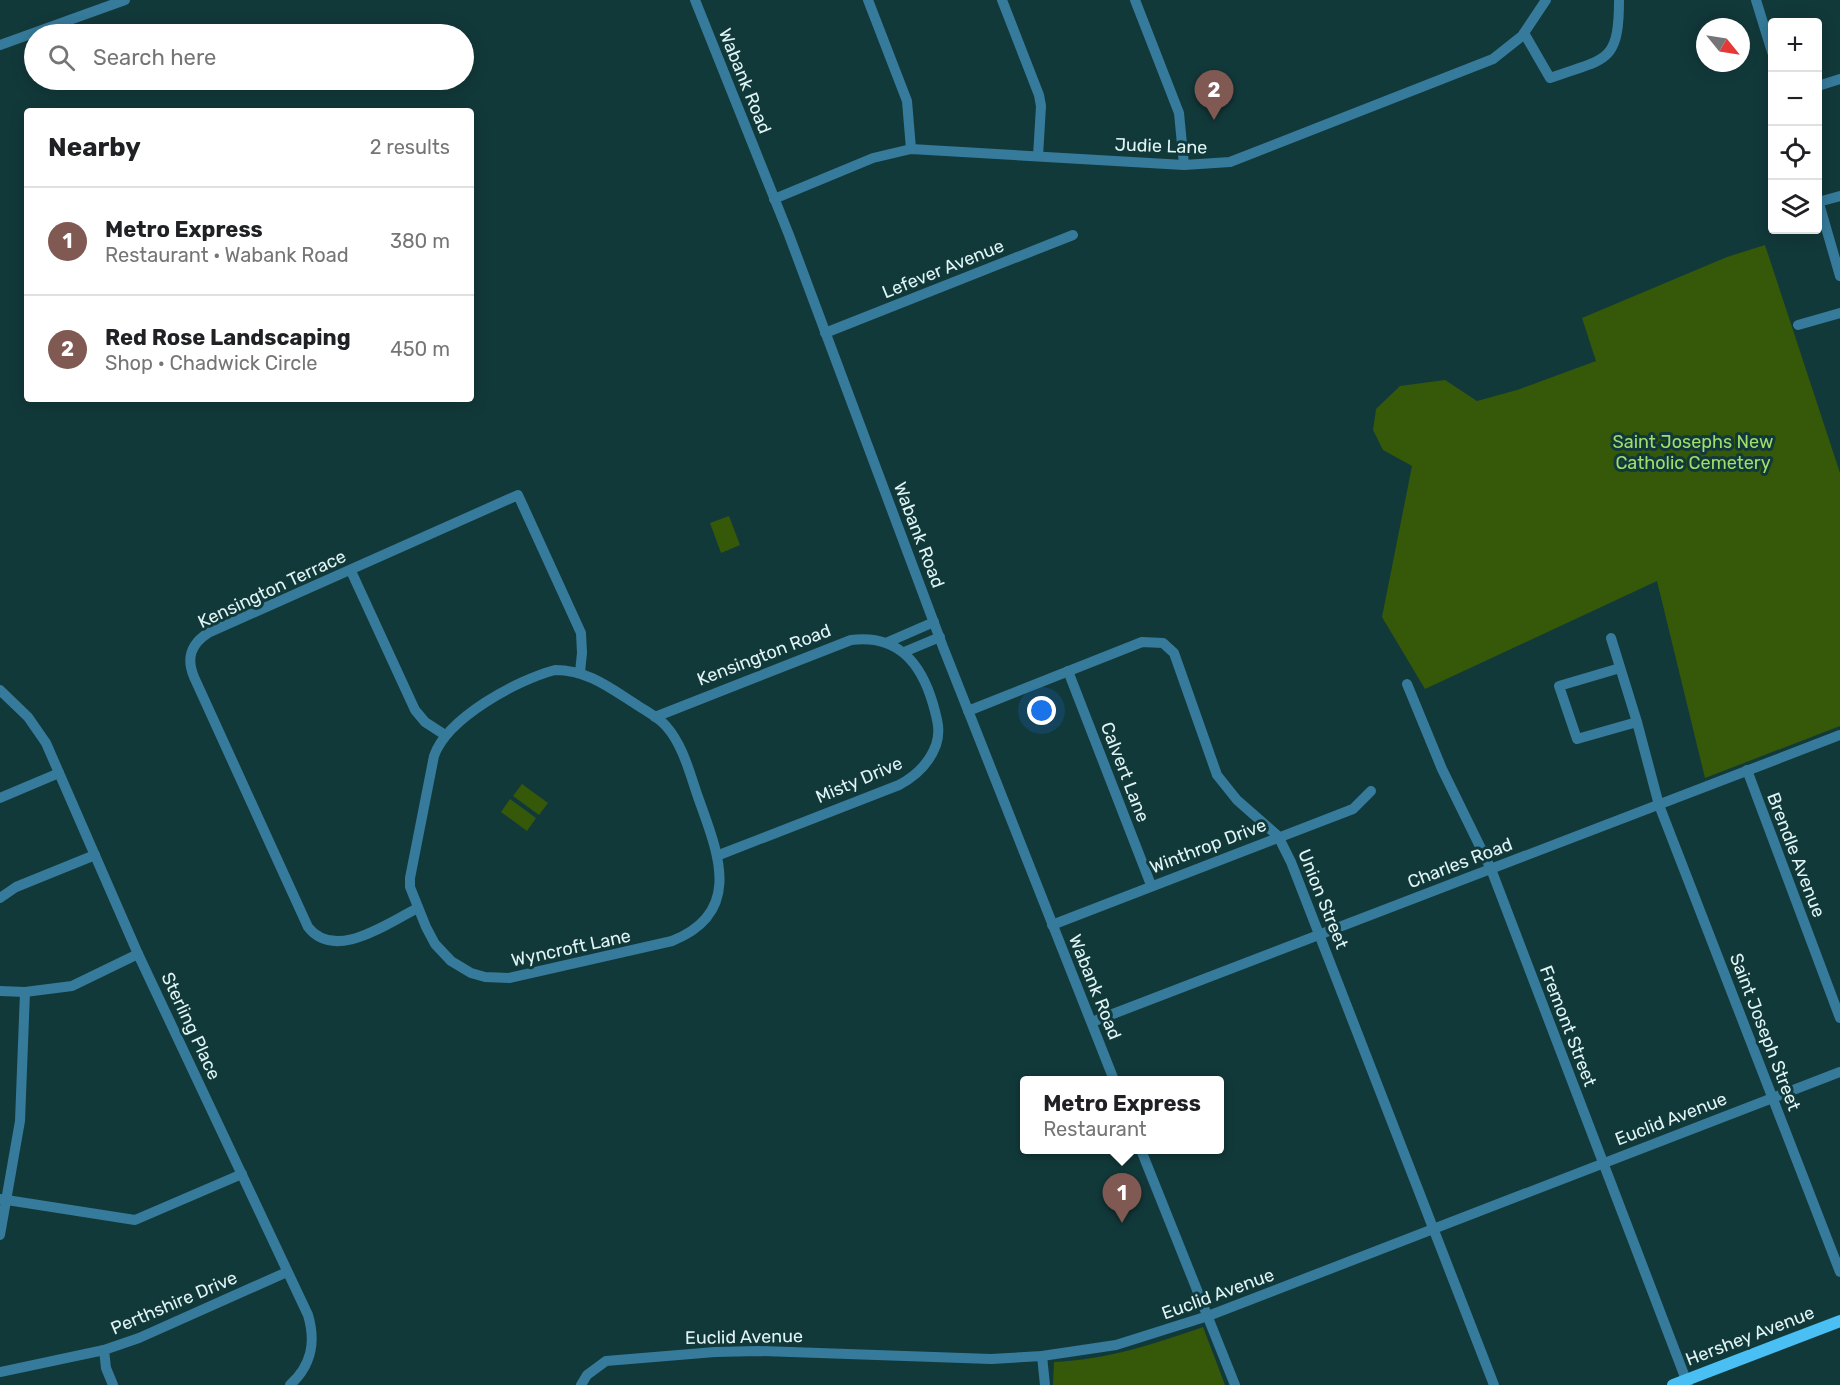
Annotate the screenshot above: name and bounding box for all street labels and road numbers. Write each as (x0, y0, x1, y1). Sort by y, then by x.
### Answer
street label: Wabank Road (714, 25, 776, 137)
street label: Judie Lane (1114, 133, 1208, 159)
street label: Lefever Avenue (879, 235, 1007, 303)
street label: Wabank Road (889, 479, 949, 591)
street label: Kensington Terrace (194, 545, 350, 633)
street label: Kensington Road (694, 619, 834, 691)
street label: Calvert Lane (1096, 719, 1154, 825)
street label: Misty Drive (812, 752, 906, 808)
street label: Brendle Avenue (1762, 790, 1830, 920)
street label: Winthrop Drive (1147, 814, 1269, 878)
street label: Charles Road (1405, 833, 1515, 893)
street label: Union Street (1293, 846, 1353, 952)
street label: Wyncroft Lane (509, 925, 633, 971)
street label: Wabank Road (1064, 931, 1126, 1043)
street label: Saint Joseph Street (1725, 950, 1805, 1114)
street label: Fremont Street (1535, 962, 1601, 1090)
street label: Sterling Place (157, 969, 225, 1083)
street label: Euclid Avenue (1612, 1088, 1730, 1150)
street label: Euclid Avenue (1159, 1263, 1277, 1325)
street label: Perthshire Drive (107, 1266, 241, 1340)
street label: Hershey Avenue (1683, 1301, 1817, 1371)
street label: Euclid Avenue (685, 1325, 803, 1349)

